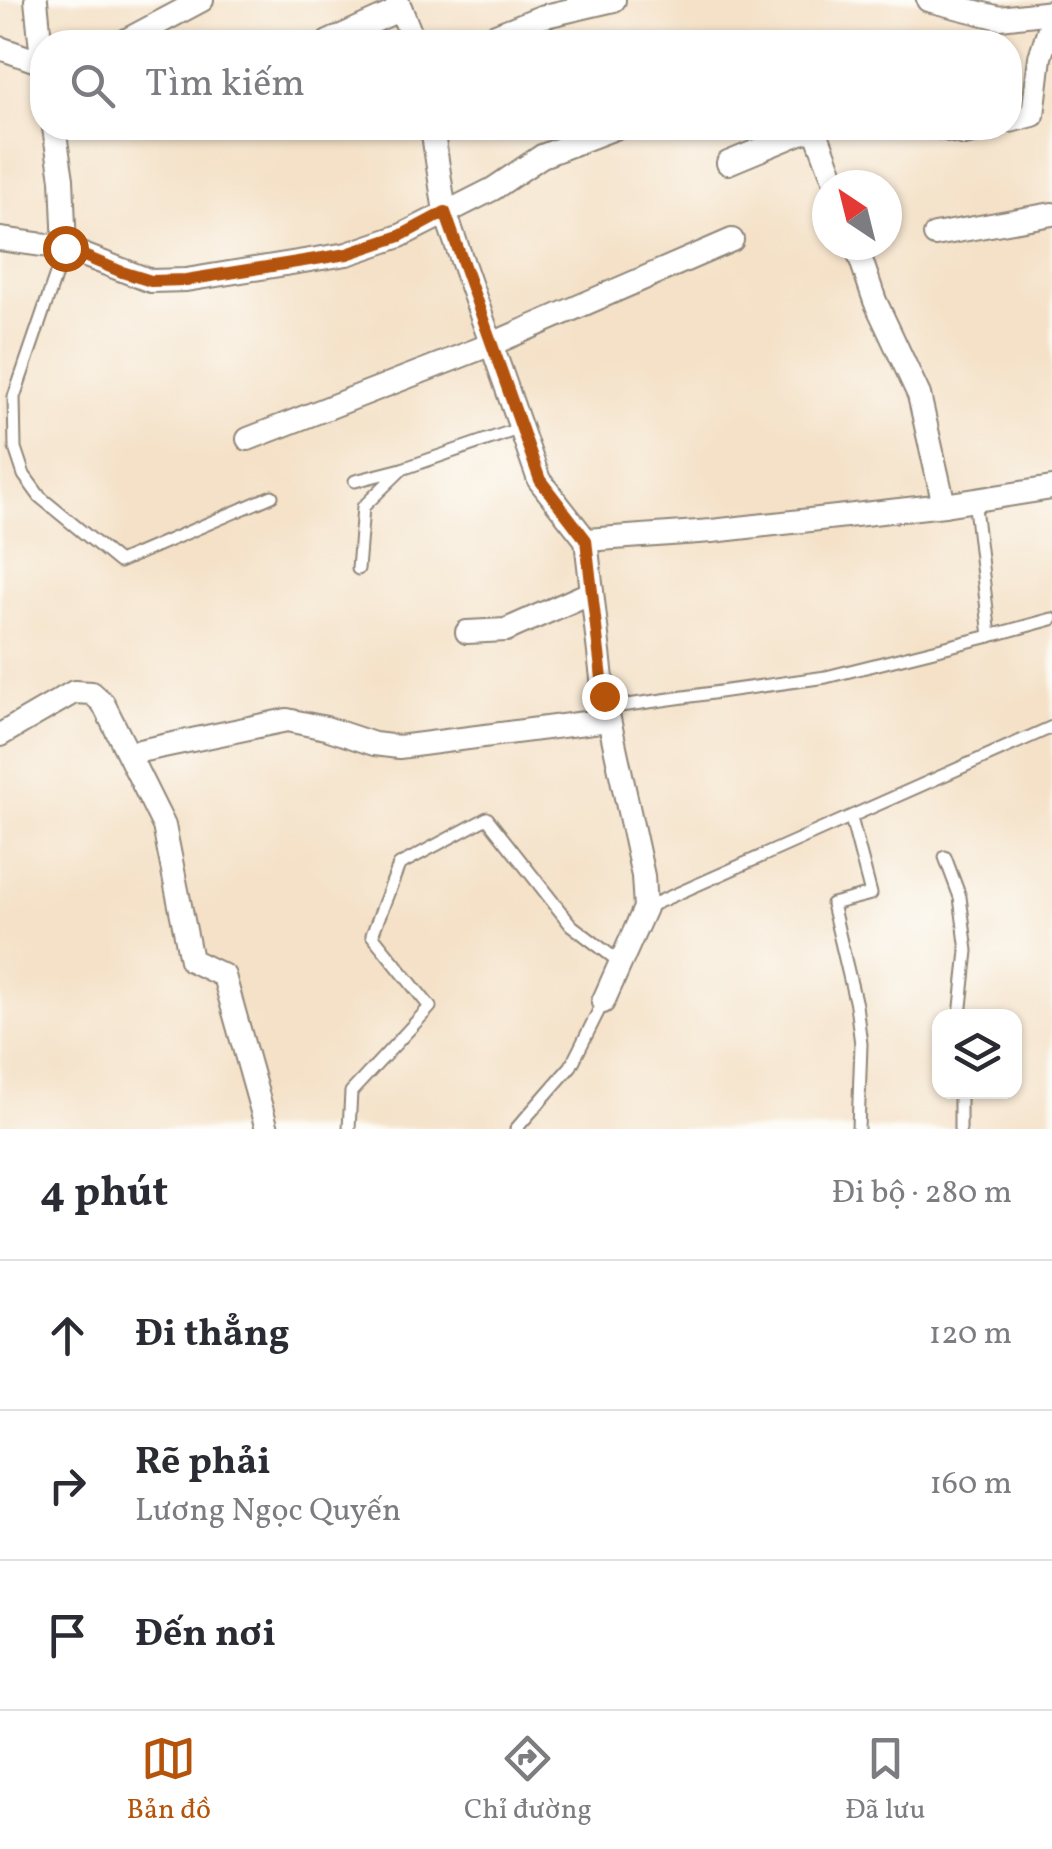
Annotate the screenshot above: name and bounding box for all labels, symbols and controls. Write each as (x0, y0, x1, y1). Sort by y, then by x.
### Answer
search box (30, 30, 1022, 140)
icon: search (65, 58, 120, 113)
text: Tìm kiếm (145, 59, 305, 112)
north arrow (812, 170, 902, 260)
route start (43, 226, 89, 272)
route end (582, 674, 628, 720)
map controls (932, 1009, 1022, 1099)
button: layers (932, 1009, 1022, 1099)
text: 4 phút (40, 1165, 168, 1224)
text: Đi bộ · 280 m (832, 1172, 1012, 1216)
icon: ahead (40, 1308, 95, 1363)
text: Đi thẳng (135, 1309, 290, 1362)
text: 120 m (929, 1313, 1012, 1357)
text: Rẽ phải (135, 1437, 271, 1490)
icon: right (40, 1458, 95, 1513)
text: 160 m (929, 1463, 1012, 1507)
text: Lương Ngọc Quyến (135, 1490, 401, 1534)
icon: arrive (40, 1608, 95, 1663)
text: Đến nơi (135, 1609, 276, 1662)
tab: Bản đồ (127, 1731, 211, 1830)
tab: Chỉ đường (464, 1731, 592, 1830)
tab: Đã lưu (845, 1731, 925, 1830)

